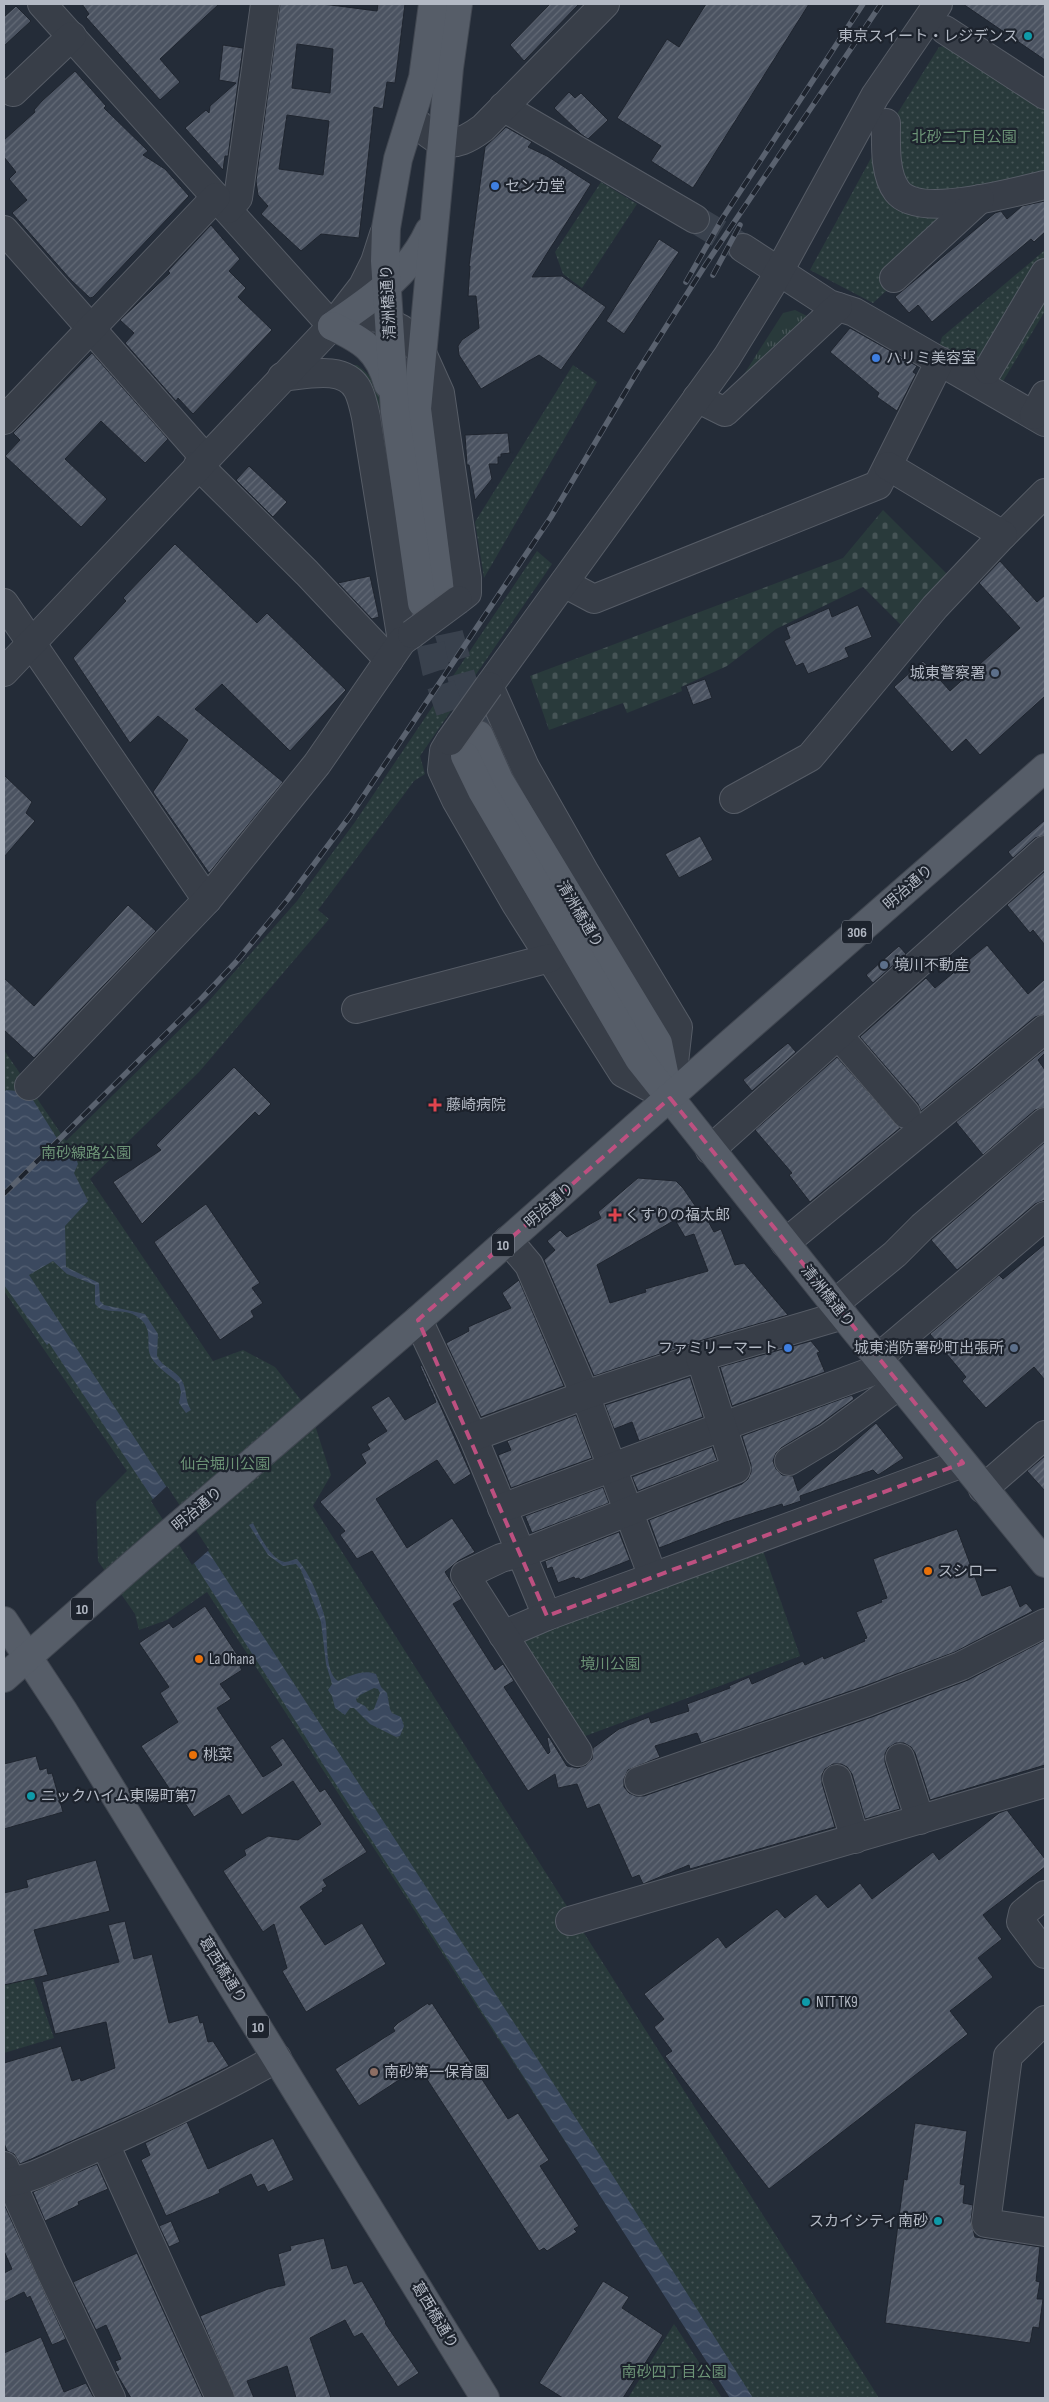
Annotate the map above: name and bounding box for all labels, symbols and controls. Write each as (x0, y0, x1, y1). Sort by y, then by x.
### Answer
place label: 東京スイート・レジデンス (838, 27, 1018, 46)
marker: 東京スイート・レジデンス (1022, 30, 1034, 42)
park label: 北砂二丁目公園 (911, 128, 1017, 147)
place label: センカ堂 (505, 177, 565, 196)
marker: センカ堂 (489, 180, 501, 192)
street label: 清洲橋通り (377, 264, 400, 340)
place label: ハリミ美容室 (886, 349, 976, 368)
marker: ハリミ美容室 (870, 352, 882, 364)
place label: 城東警察署 (910, 664, 985, 683)
marker: 城東警察署 (989, 667, 1001, 679)
street label: 明治通り (879, 861, 937, 914)
street label: 清洲橋通り (552, 877, 607, 951)
road number: 306 (842, 920, 872, 944)
place label: 境川不動産 (894, 956, 969, 975)
marker: 境川不動産 (878, 959, 890, 971)
place label: 藤崎病院 (446, 1096, 506, 1115)
marker: 藤崎病院 (428, 1098, 442, 1112)
park label: 南砂線路公園 (41, 1144, 131, 1163)
street label: 明治通り (520, 1179, 578, 1232)
place label: くすりの福太郎 (625, 1206, 730, 1225)
marker: くすりの福太郎 (609, 1209, 621, 1221)
road number: 10 (492, 1234, 514, 1256)
street label: 清洲橋通り (797, 1261, 859, 1331)
place label: ファミリーマート (658, 1339, 778, 1358)
place label: 城東消防署砂町出張所 (854, 1339, 1004, 1358)
marker: ファミリーマート (782, 1342, 794, 1354)
marker: 城東消防署砂町出張所 (1008, 1342, 1020, 1354)
park label: 仙台堀川公園 (180, 1455, 270, 1474)
street label: 明治通り (168, 1483, 226, 1536)
place label: スシロー (938, 1562, 998, 1581)
marker: スシロー (922, 1565, 934, 1577)
road number: 10 (71, 1598, 93, 1620)
place label: La Ohana (209, 1650, 255, 1669)
marker: La Ohana (193, 1653, 205, 1665)
park label: 境川公園 (580, 1655, 640, 1674)
place label: 桃菜 (203, 1746, 233, 1765)
marker: 桃菜 (187, 1749, 199, 1761)
place label: ニックハイム東陽町第7 (41, 1787, 196, 1806)
marker: ニックハイム東陽町第7 (25, 1790, 37, 1802)
street label: 葛西橋通り (195, 1933, 251, 2007)
place label: NTT TK9 (816, 1993, 858, 2012)
marker: NTT TK9 (800, 1996, 812, 2008)
road number: 10 (247, 2015, 269, 2038)
place label: 南砂第一保育園 (384, 2063, 489, 2082)
marker: 南砂第一保育園 (368, 2066, 380, 2078)
place label: スカイシティ南砂 (809, 2212, 928, 2231)
marker: スカイシティ南砂 (932, 2215, 944, 2227)
street label: 葛西橋通り (407, 2278, 462, 2352)
park label: 南砂四丁目公園 (621, 2363, 727, 2382)

